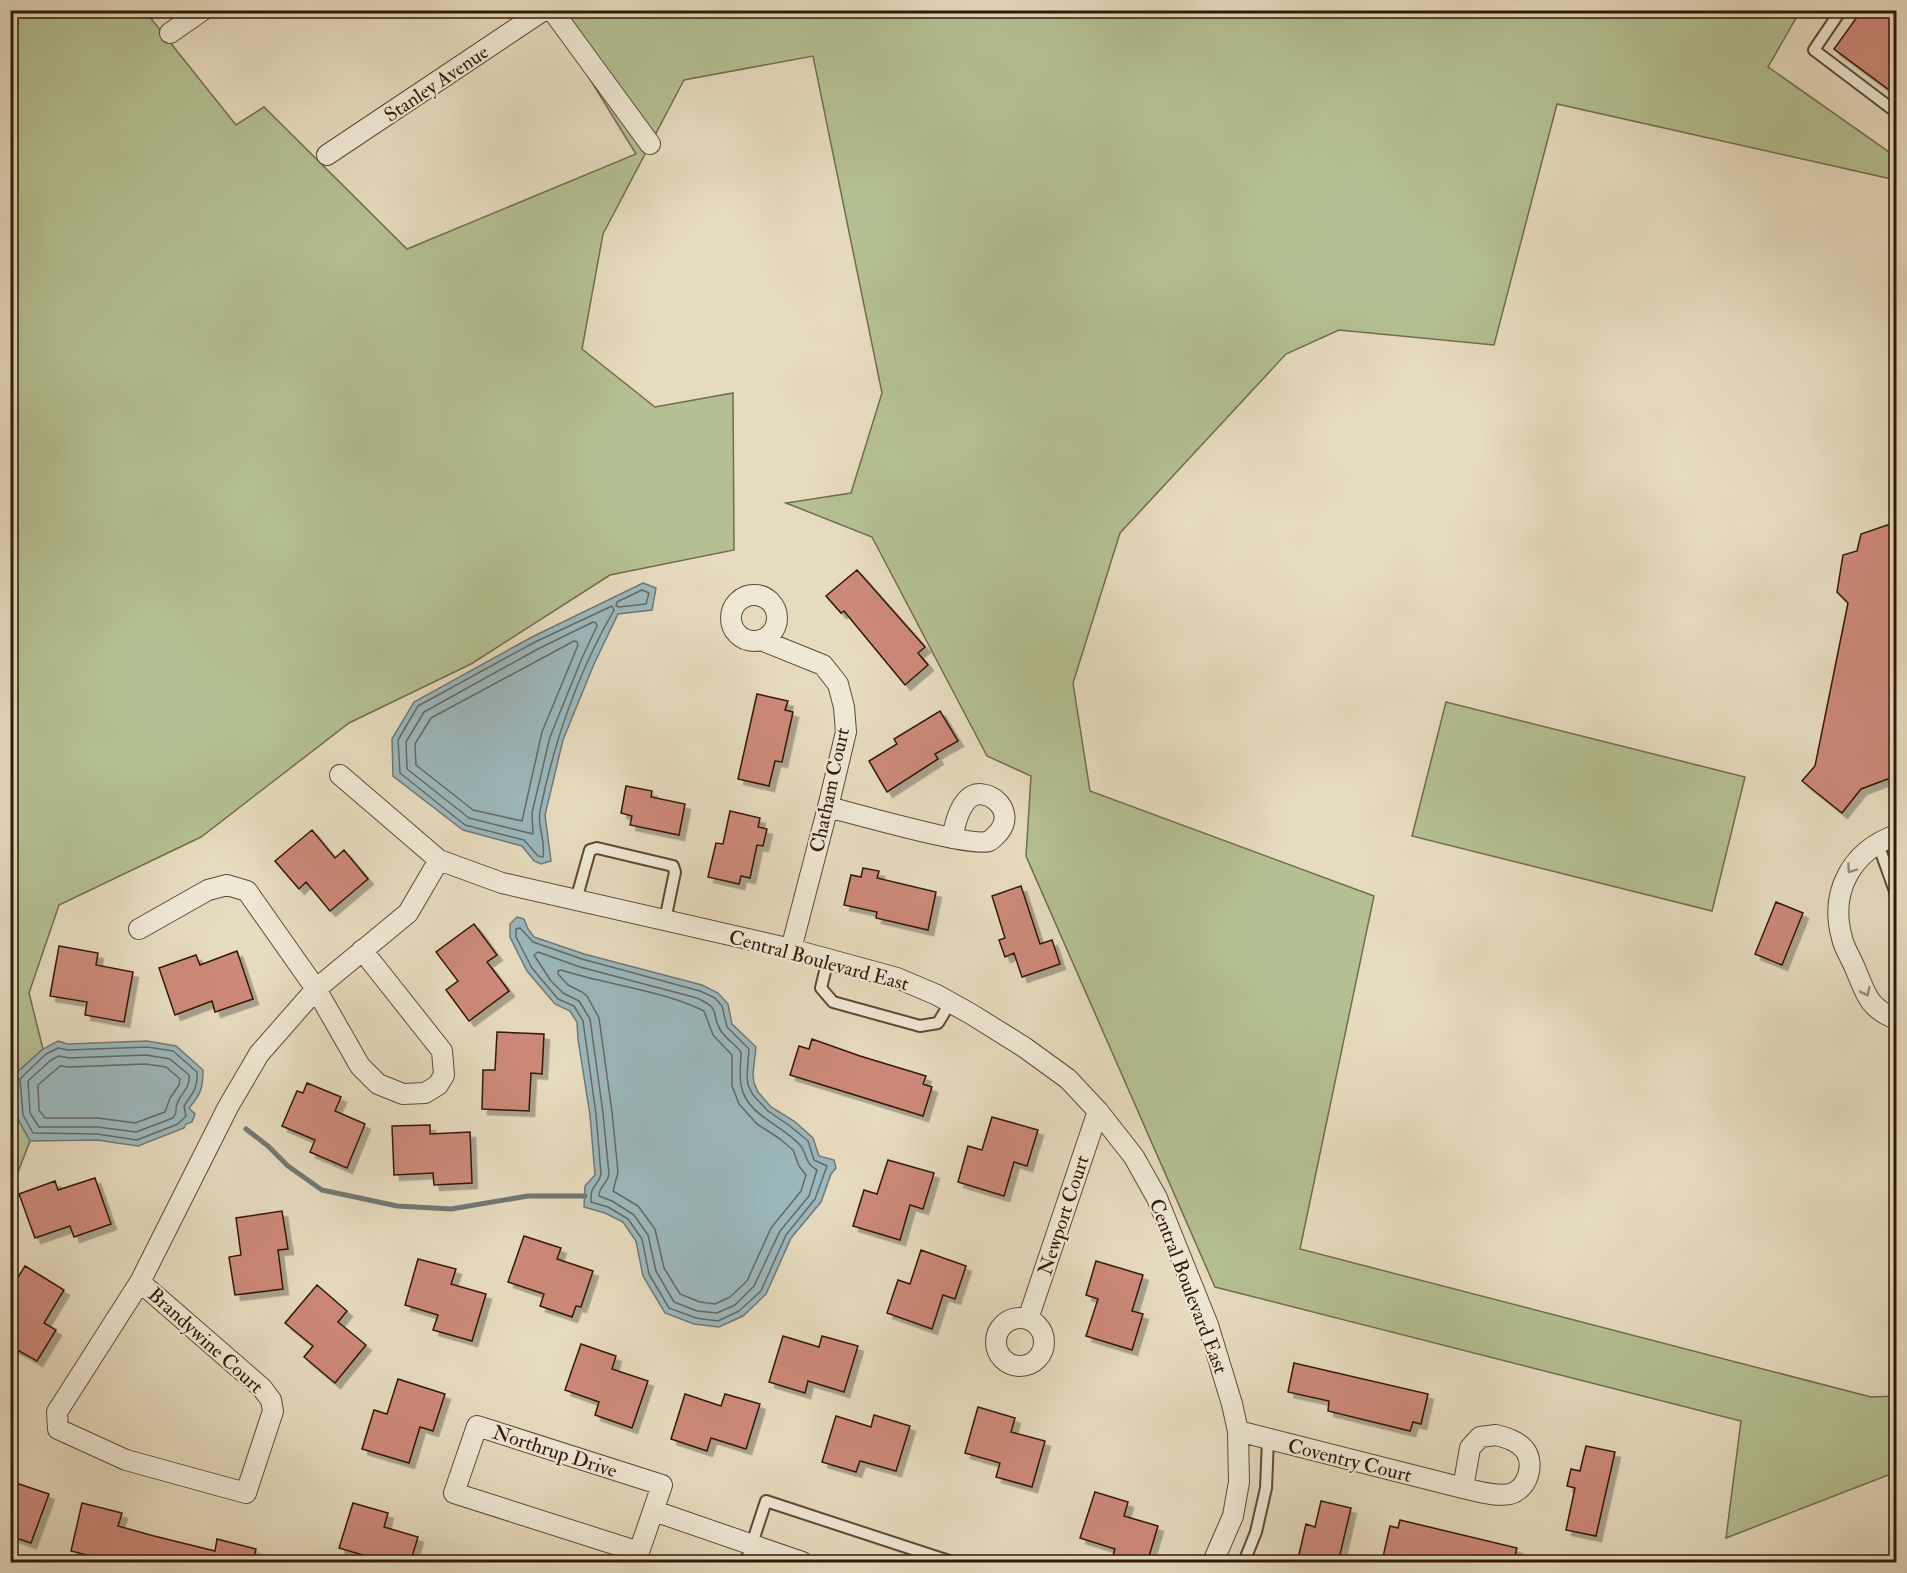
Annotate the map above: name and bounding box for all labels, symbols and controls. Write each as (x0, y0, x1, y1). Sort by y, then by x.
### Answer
street label: Stanley Avenue (379, 39, 493, 127)
street label: Chatham Court (804, 725, 855, 855)
one-way arrow (1847, 863, 1858, 874)
street label: Central Boulevard East (726, 924, 912, 997)
one-way arrow (1858, 986, 1870, 997)
street label: Newport Court (1032, 1152, 1096, 1279)
street label: Central Boulevard East (1144, 1195, 1234, 1378)
street label: Brandywine Court (143, 1282, 269, 1399)
street label: Northrup Drive (489, 1420, 620, 1484)
street label: Coventry Court (1285, 1433, 1415, 1488)

